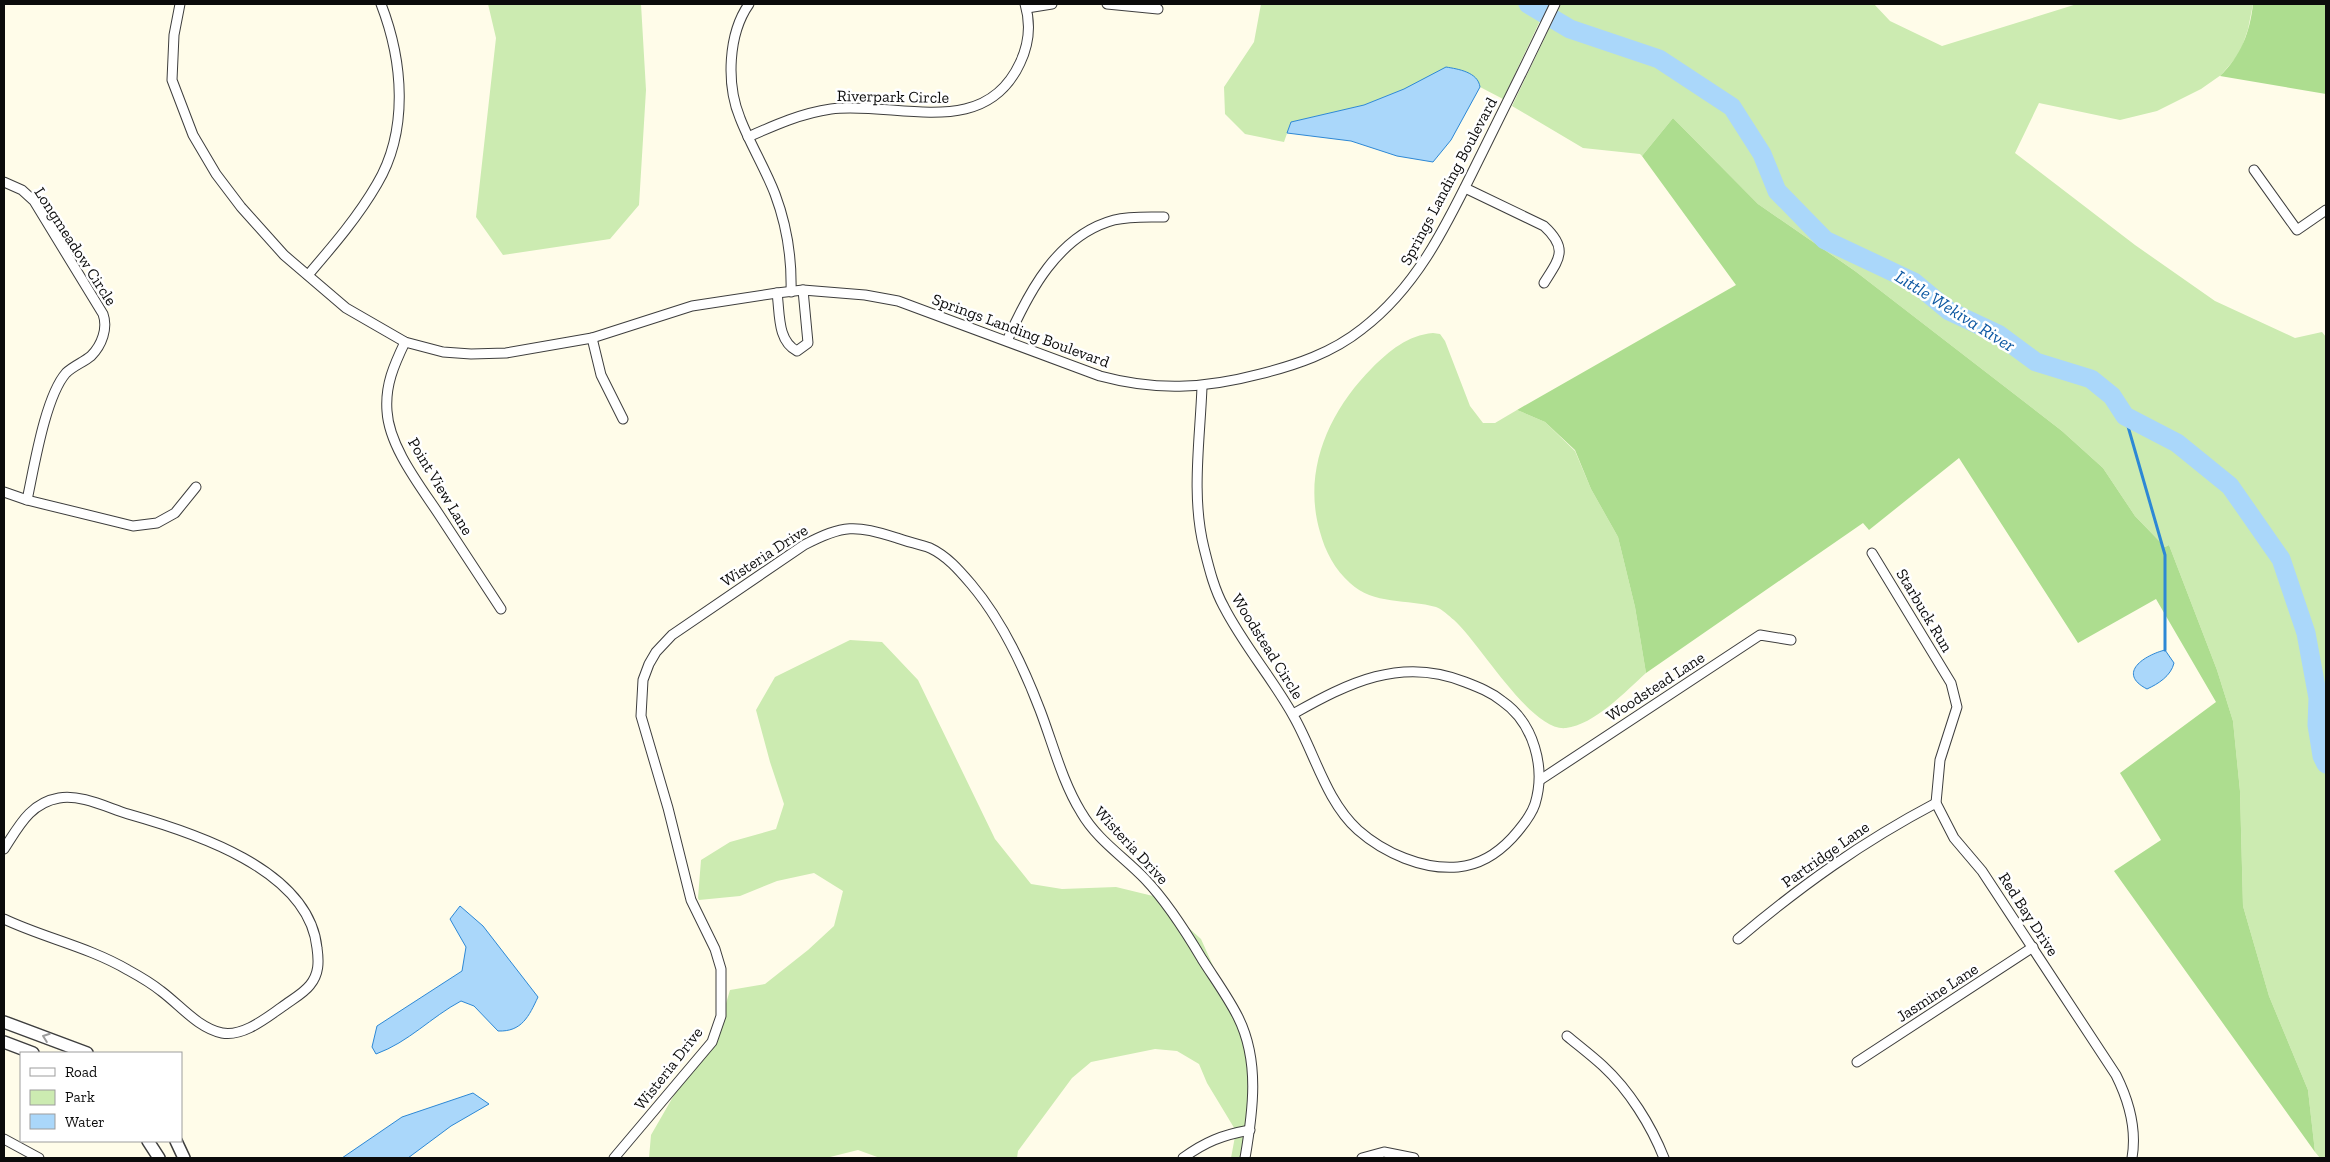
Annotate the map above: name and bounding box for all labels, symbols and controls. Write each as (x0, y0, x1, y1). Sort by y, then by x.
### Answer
street label: Riverpark Circle (837, 86, 949, 107)
street label: Springs Landing Boulevard (1396, 94, 1501, 268)
street label: Longmeadow Circle (30, 184, 121, 309)
water label: Little Wekiva River (1891, 265, 2020, 357)
street label: Springs Landing Boulevard (930, 290, 1112, 371)
street label: Point View Lane (404, 434, 477, 538)
street label: Wisteria Drive (717, 520, 811, 591)
street label: Starbuck Run (1892, 565, 1957, 656)
street label: Woodstead Circle (1228, 590, 1308, 702)
street label: Woodstead Lane (1603, 648, 1708, 725)
street label: Wisteria Drive (1091, 802, 1173, 888)
street label: Partridge Lane (1778, 817, 1873, 892)
street label: Red Bay Drive (1995, 869, 2063, 960)
street label: Jasmine Lane (1893, 959, 1982, 1026)
street label: Wisteria Drive (630, 1023, 707, 1113)
one-way arrow (42, 1033, 51, 1043)
legend (20, 1052, 182, 1142)
text: Road (65, 1063, 98, 1081)
text: Park (65, 1088, 95, 1106)
text: Water (65, 1113, 105, 1131)

